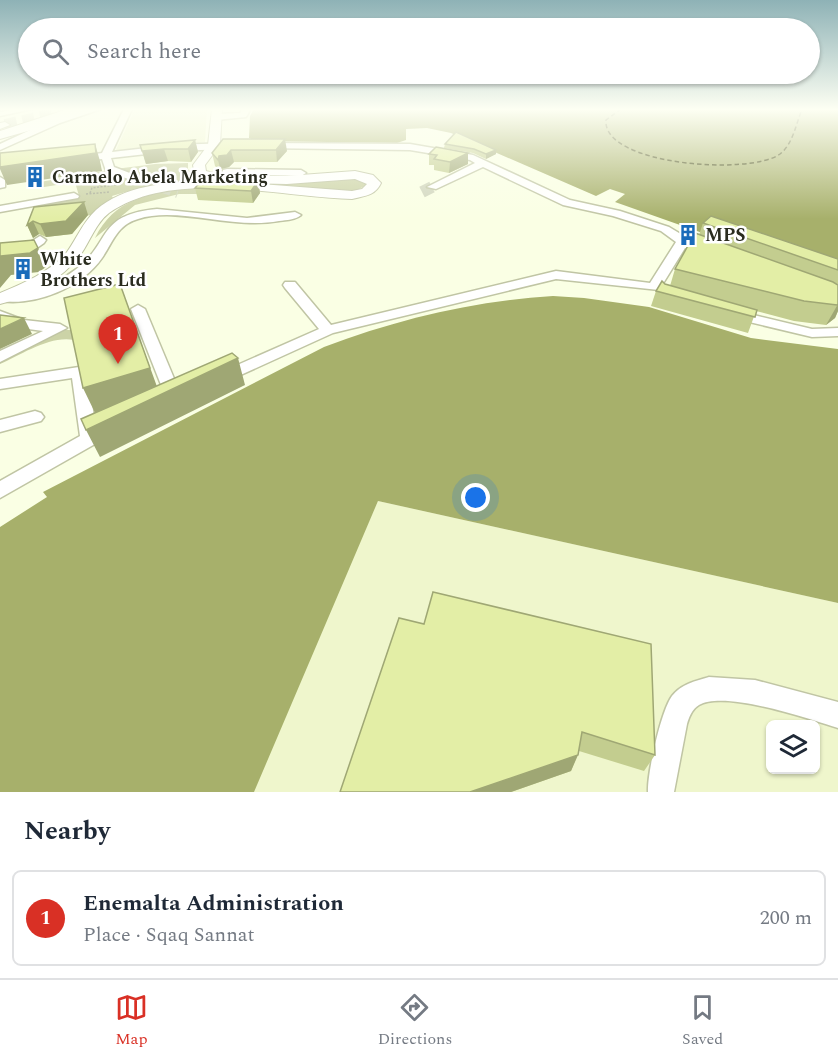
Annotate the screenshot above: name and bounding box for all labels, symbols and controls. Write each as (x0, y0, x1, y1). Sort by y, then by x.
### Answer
search box (18, 18, 820, 84)
icon: search (39, 35, 72, 68)
text: Search here (87, 35, 201, 68)
place label: Carmelo Abela Marketing (52, 164, 268, 191)
building icon: Carmelo Abela Marketing (23, 165, 47, 189)
place label: MPS (705, 222, 746, 249)
building icon: MPS (676, 223, 700, 247)
place label: White Brothers Ltd (40, 246, 147, 294)
building icon: White Brothers Ltd (11, 257, 35, 281)
pin: 1 (98, 314, 138, 364)
your location (461, 483, 490, 512)
map controls (766, 720, 820, 774)
button: layers (766, 720, 820, 774)
text: Nearby (24, 811, 110, 851)
text: Enemalta Administration (83, 887, 344, 920)
text: 1 (40, 903, 51, 933)
text: 200 m (760, 903, 812, 933)
text: Place · Sqaq Sannat (83, 920, 255, 950)
tab: Map (115, 991, 148, 1051)
tab: Directions (378, 991, 452, 1051)
tab: Saved (682, 991, 723, 1051)

